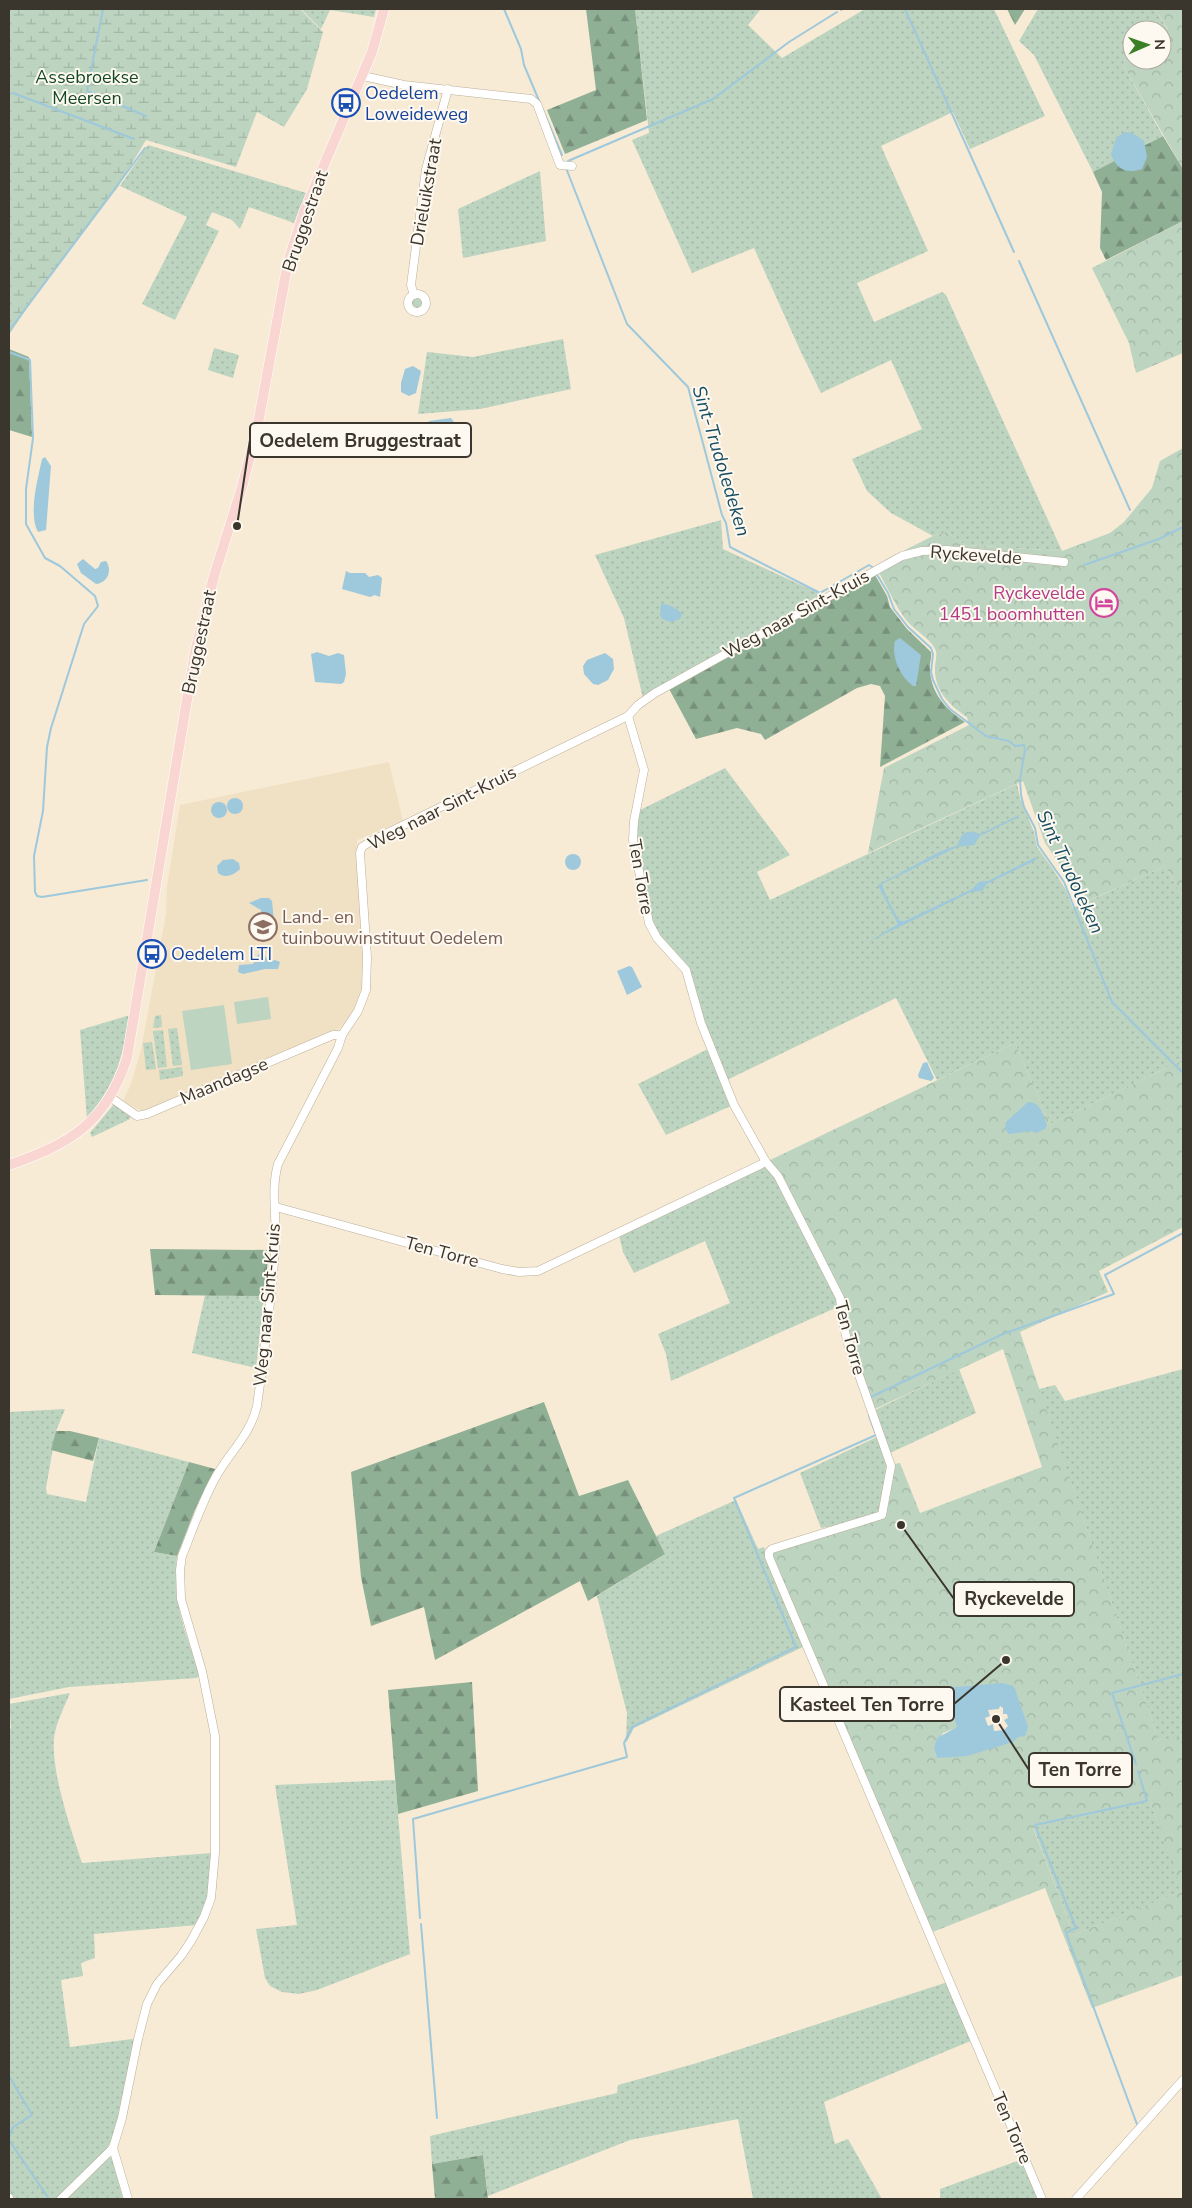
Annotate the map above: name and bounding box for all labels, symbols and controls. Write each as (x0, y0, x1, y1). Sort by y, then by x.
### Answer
north arrow (1122, 20, 1172, 70)
text: N (1150, 39, 1169, 50)
park label: Assebroekse Meersen (35, 65, 139, 110)
place label: Oedelem Loweideweg (365, 81, 468, 126)
bus stop icon: Oedelem Loweideweg (331, 88, 361, 118)
street label: Drieluikstraat (405, 136, 447, 248)
street label: Bruggestraat (276, 166, 334, 275)
water label: Sint-Trudoledeken (686, 382, 756, 540)
callout: Oedelem Bruggestraat (250, 423, 471, 457)
text: Oedelem Bruggestraat (259, 428, 462, 454)
street label: Ryckevelde (929, 540, 1023, 570)
street label: Weg naar Sint-Kruis (719, 564, 873, 664)
place label: Ryckevelde 1451 boomhutten (939, 581, 1085, 626)
street label: Bruggestraat (176, 587, 222, 696)
hotel icon: Ryckevelde 1451 boomhutten (1089, 588, 1119, 618)
street label: Weg naar Sint-Kruis (364, 760, 520, 856)
water label: Sint Trudoleken (1030, 806, 1110, 938)
street label: Ten Torre (623, 838, 659, 916)
place label: Land- en tuinbouwinstituut Oedelem (282, 905, 503, 950)
school or university icon: Land- en tuinbouwinstituut Oedelem (248, 912, 278, 942)
bus stop icon: Oedelem LTI (137, 939, 167, 969)
place label: Oedelem LTI (171, 942, 272, 966)
street label: Maandagse (176, 1052, 272, 1110)
street label: Weg naar Sint-Kruis (248, 1222, 286, 1388)
street label: Ten Torre (402, 1231, 482, 1273)
street label: Ten Torre (829, 1298, 871, 1378)
callout: Ryckevelde (954, 1582, 1074, 1616)
text: Ryckevelde (964, 1586, 1064, 1612)
callout: Kasteel Ten Torre (780, 1687, 954, 1721)
text: Kasteel Ten Torre (790, 1692, 944, 1718)
callout: Ten Torre (1029, 1753, 1132, 1787)
text: Ten Torre (1038, 1757, 1122, 1783)
street label: Ten Torre (986, 2088, 1038, 2168)

